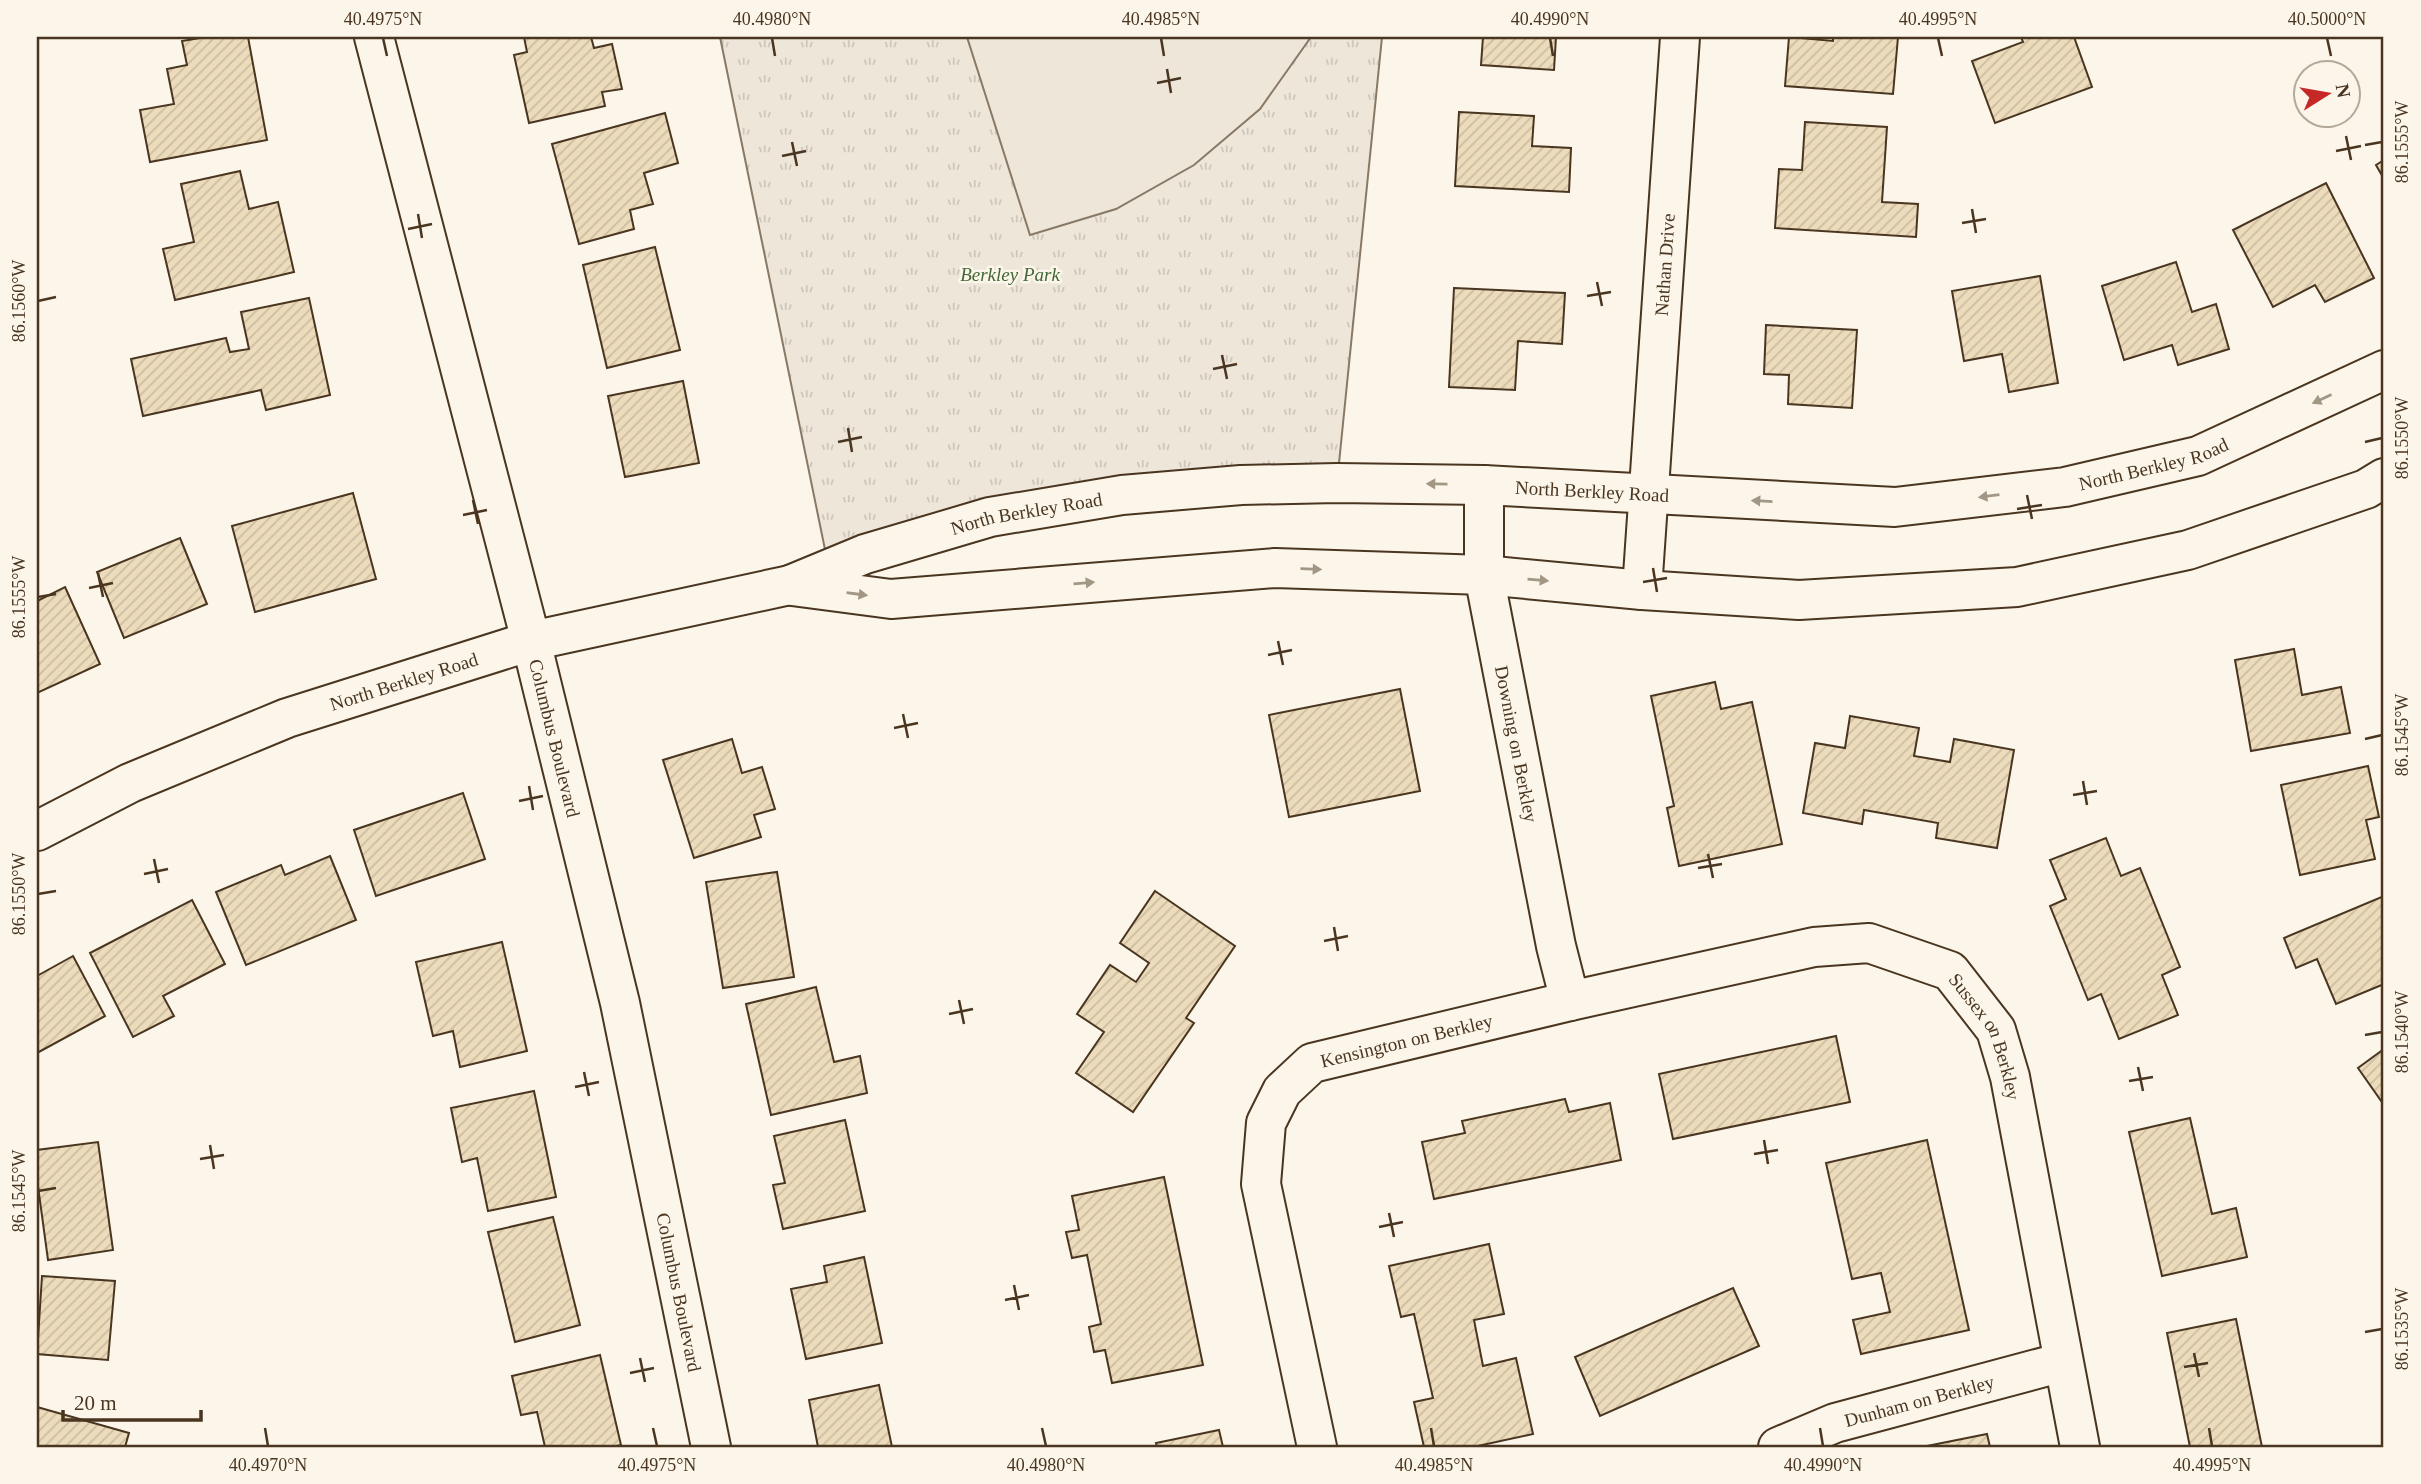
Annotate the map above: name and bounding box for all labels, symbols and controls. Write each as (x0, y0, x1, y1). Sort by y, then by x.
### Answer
text: 40.4975°N (344, 9, 422, 29)
text: 40.4980°N (733, 9, 811, 29)
text: 40.4985°N (1122, 9, 1200, 29)
text: 40.4990°N (1511, 9, 1589, 29)
text: 40.4995°N (1899, 9, 1977, 29)
text: 40.5000°N (2288, 9, 2366, 29)
north arrow (2292, 60, 2362, 130)
text: N (2332, 82, 2355, 100)
text: 86.1555°W (2392, 101, 2412, 183)
street label: Nathan Drive (1650, 213, 1678, 317)
text: 86.1560°W (9, 260, 29, 342)
park label: Berkley Park (960, 264, 1060, 285)
one-way arrow (2312, 393, 2332, 405)
text: 86.1550°W (2392, 397, 2412, 479)
street label: North Berkley Road (2077, 433, 2232, 494)
street label: North Berkley Road (1515, 476, 1670, 505)
one-way arrow (1426, 478, 1448, 490)
street label: North Berkley Road (948, 488, 1104, 539)
one-way arrow (1978, 491, 2000, 502)
one-way arrow (1751, 495, 1773, 506)
text: 86.1555°W (9, 556, 29, 638)
one-way arrow (1300, 563, 1322, 574)
one-way arrow (1527, 575, 1549, 586)
one-way arrow (1073, 577, 1095, 588)
one-way arrow (847, 589, 869, 600)
street label: North Berkley Road (327, 648, 481, 714)
street label: Columbus Boulevard (525, 657, 585, 820)
street label: Downing on Berkley (1491, 664, 1542, 825)
text: 86.1545°W (2392, 694, 2412, 776)
text: 86.1550°W (9, 853, 29, 935)
street label: Sussex on Berkley (1945, 969, 2025, 1102)
text: 86.1540°W (2392, 991, 2412, 1073)
street label: Kensington on Berkley (1318, 1009, 1495, 1071)
text: 86.1545°W (9, 1150, 29, 1232)
street label: Columbus Boulevard (653, 1211, 706, 1374)
text: 86.1535°W (2392, 1288, 2412, 1370)
street label: Dunham on Berkley (1842, 1370, 1997, 1431)
scale bar (63, 1379, 201, 1423)
text: 20 m (74, 1391, 117, 1415)
text: 40.4970°N (229, 1455, 307, 1475)
text: 40.4975°N (618, 1455, 696, 1475)
text: 40.4980°N (1007, 1455, 1085, 1475)
text: 40.4985°N (1395, 1455, 1473, 1475)
text: 40.4990°N (1784, 1455, 1862, 1475)
text: 40.4995°N (2173, 1455, 2251, 1475)

